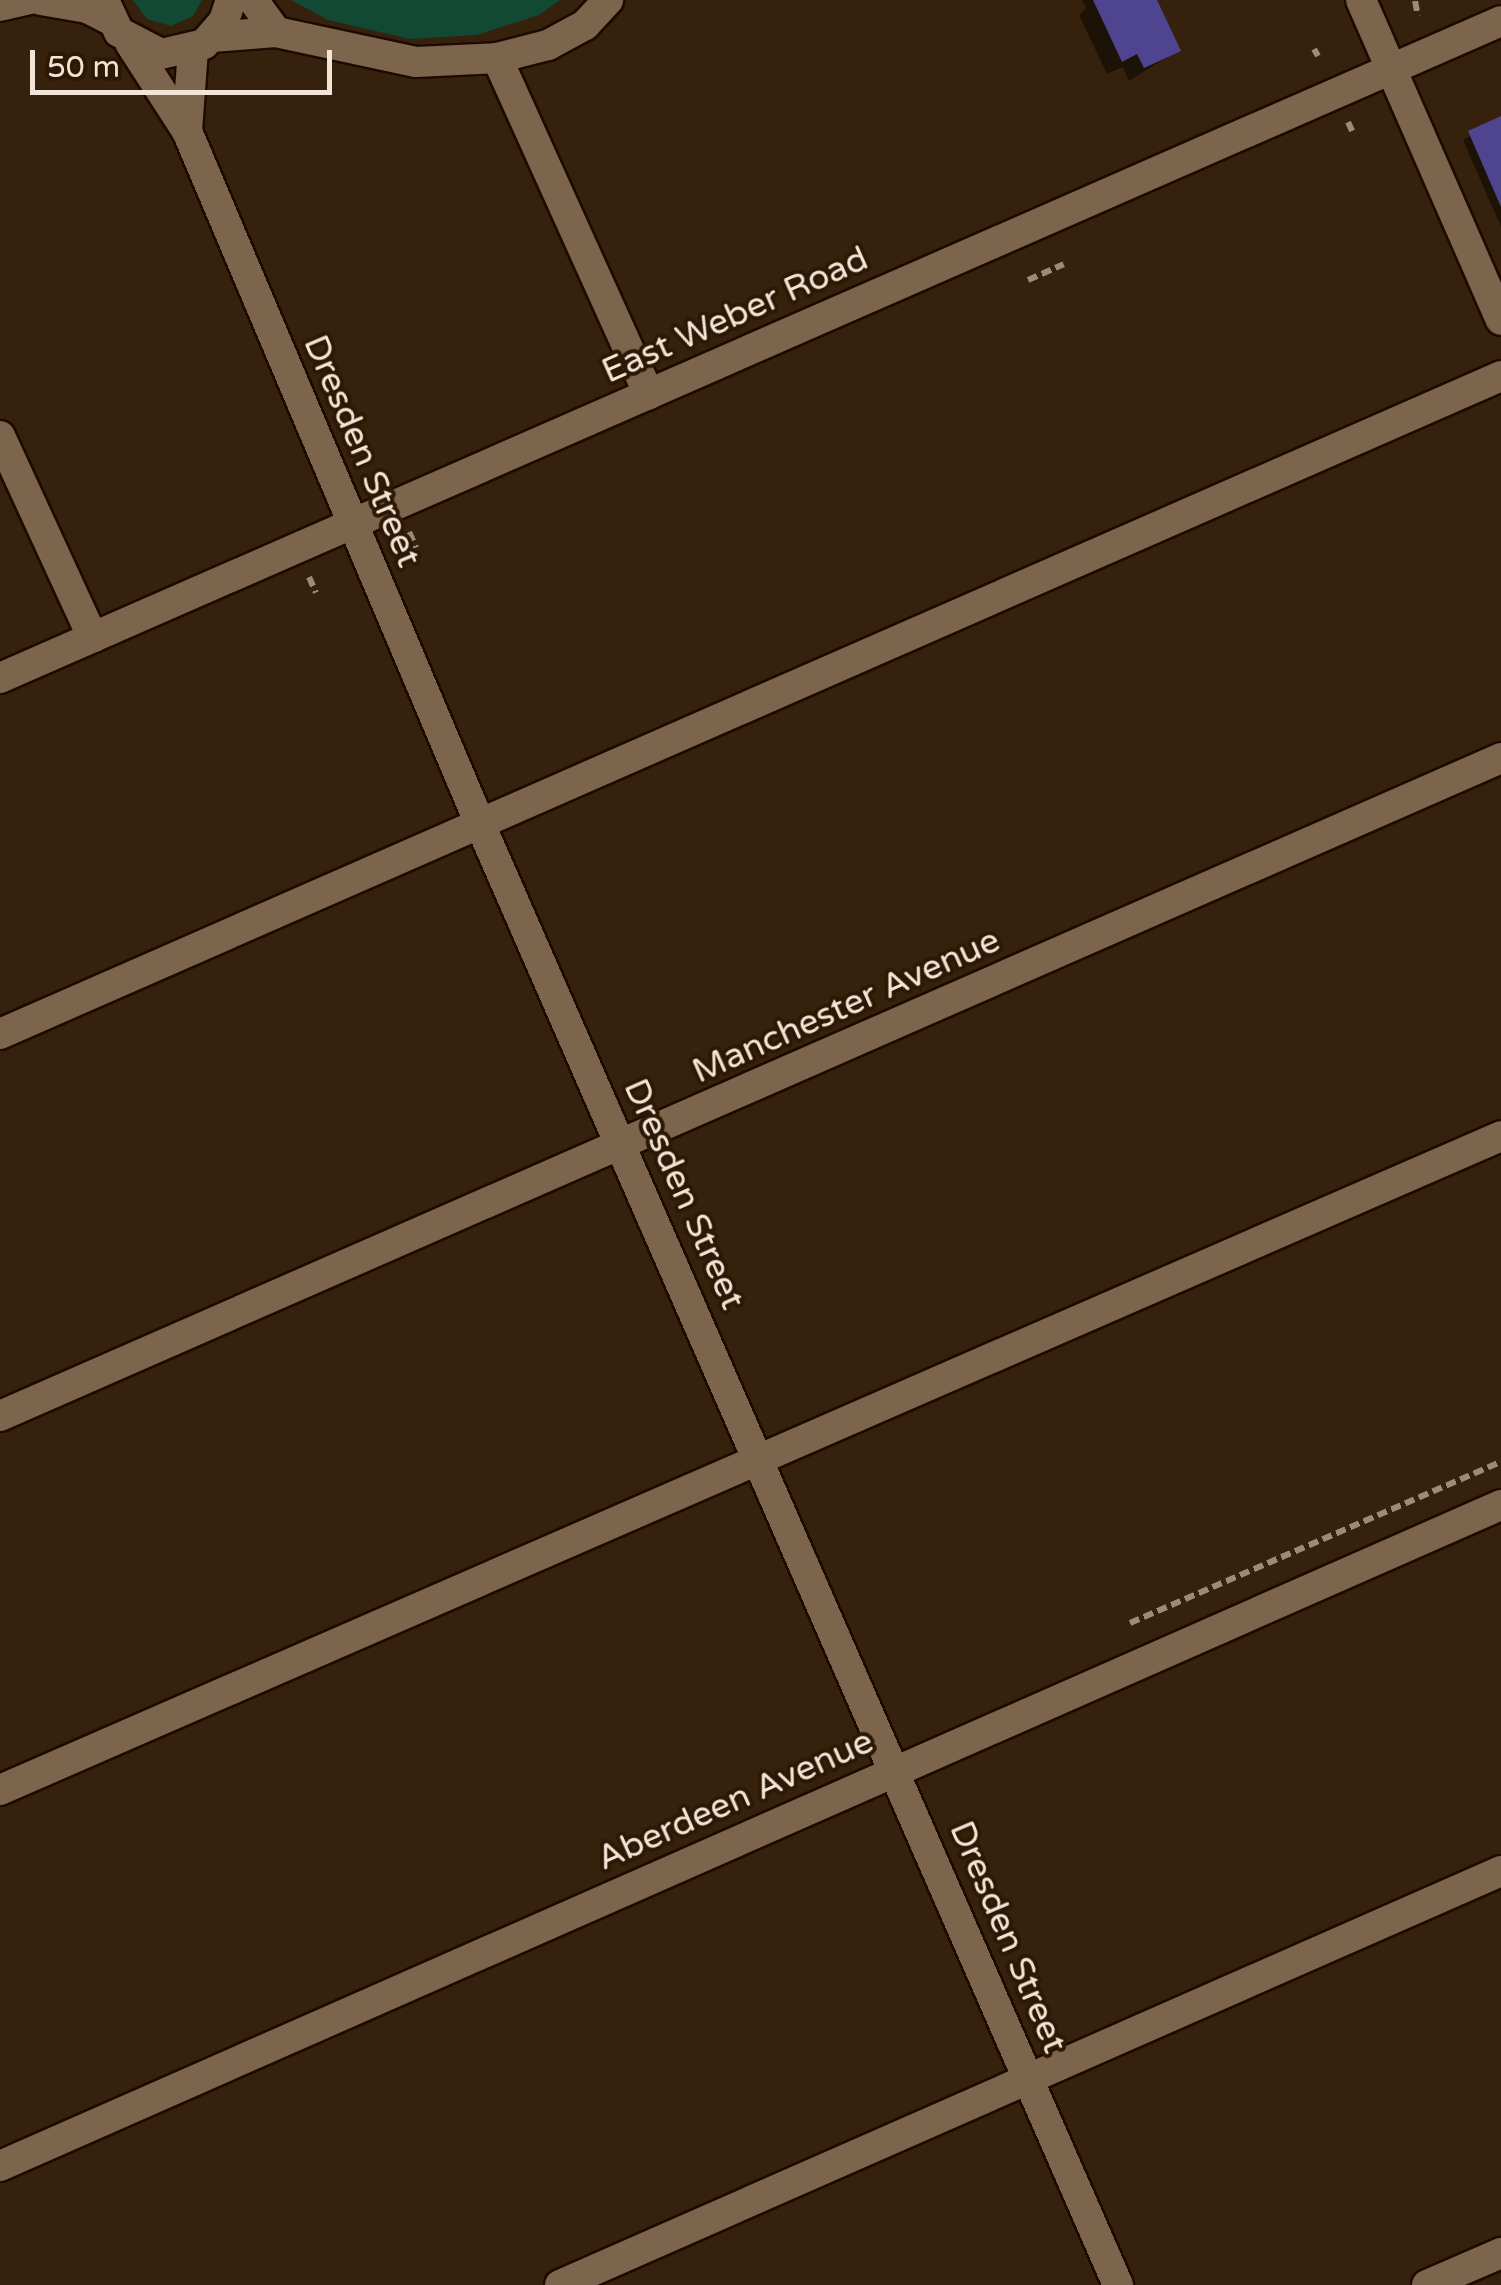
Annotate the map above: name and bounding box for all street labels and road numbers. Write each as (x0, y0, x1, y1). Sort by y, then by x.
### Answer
street label: East Weber Road (595, 237, 875, 393)
street label: Dresden Street (294, 329, 430, 573)
street label: Manchester Avenue (686, 919, 1006, 1093)
street label: Dresden Street (614, 1072, 754, 1316)
street label: Aberdeen Avenue (590, 1720, 880, 1880)
street label: Dresden Street (940, 1815, 1076, 2059)

